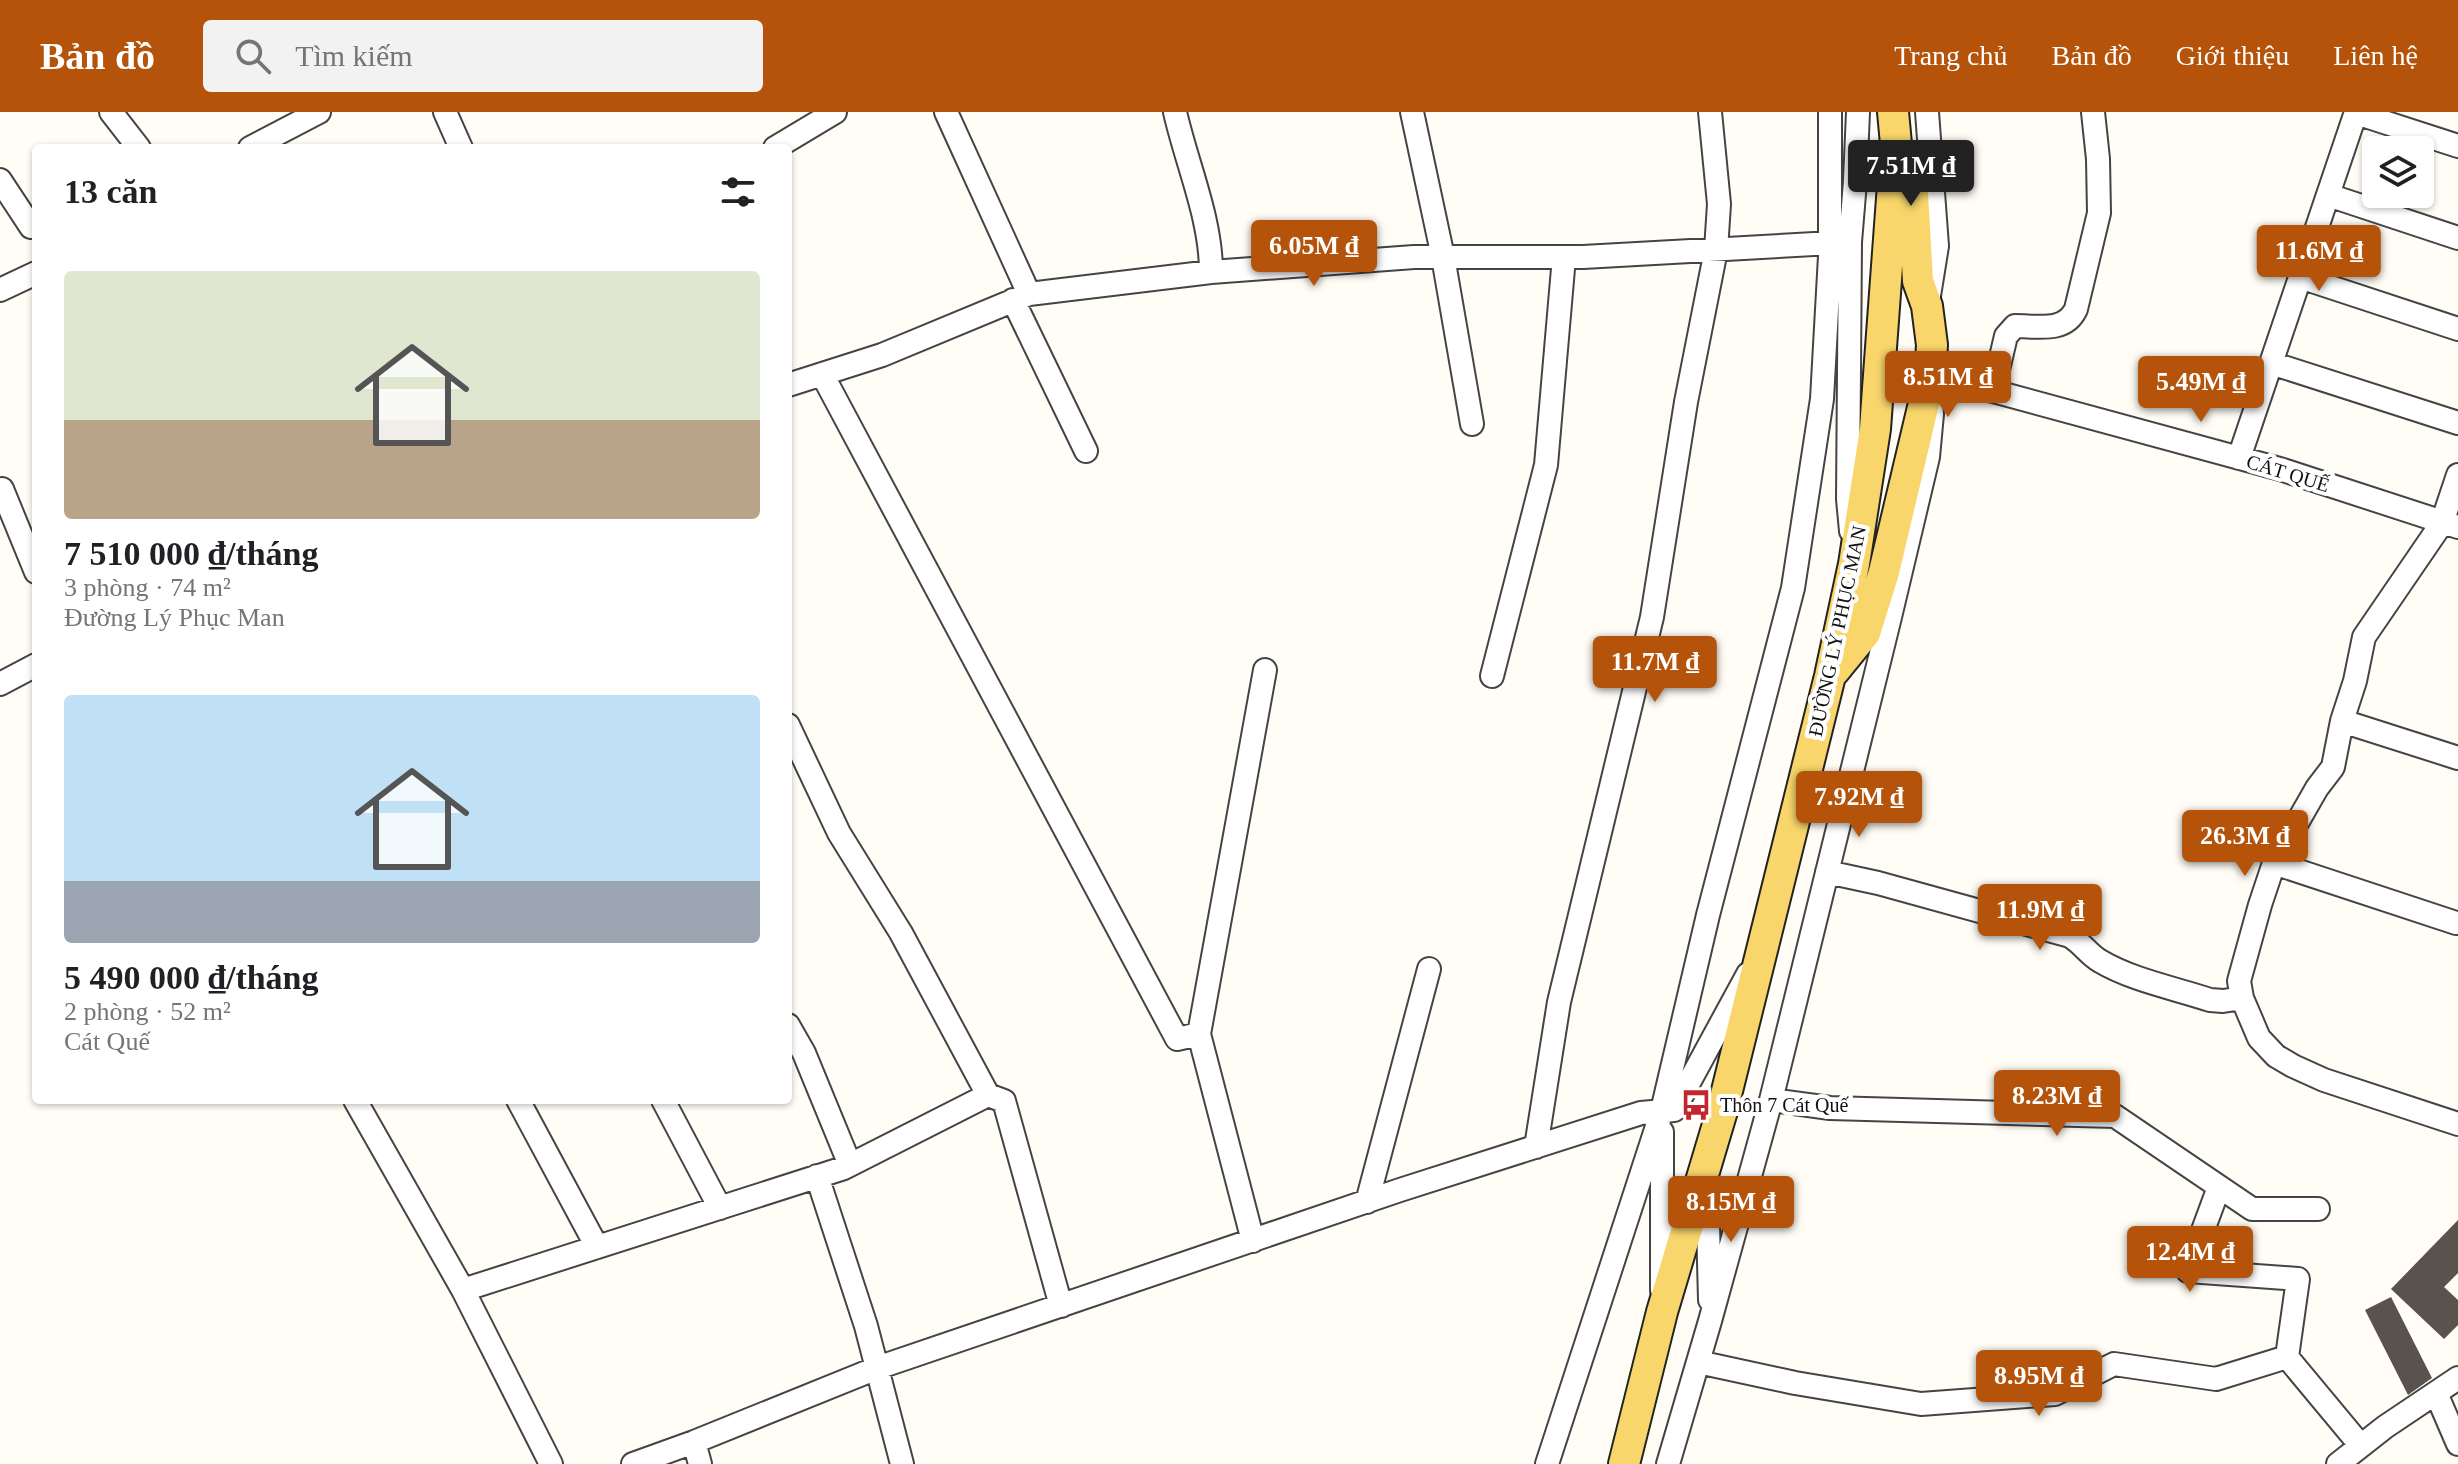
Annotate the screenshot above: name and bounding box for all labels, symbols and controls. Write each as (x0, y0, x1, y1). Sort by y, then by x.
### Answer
search box (203, 20, 763, 92)
icon: search (231, 34, 275, 78)
text: Bản đồ (40, 35, 155, 77)
text: Tìm kiếm (295, 39, 413, 72)
text: Trang chủ (1894, 40, 2008, 71)
text: Bản đồ (2052, 40, 2132, 71)
text: Giới thiệu (2176, 40, 2289, 71)
text: Liên hệ (2333, 40, 2418, 71)
map controls (2362, 136, 2434, 208)
button: layers (2362, 136, 2434, 208)
pin: 7.51M ₫ (1837, 140, 1985, 208)
text: 7.51M ₫ (1866, 151, 1956, 180)
icon: filters (716, 170, 760, 214)
text: 13 căn (64, 173, 158, 210)
pin: 6.05M ₫ (1240, 220, 1388, 288)
pin: 11.6M ₫ (2245, 225, 2393, 293)
text: 6.05M ₫ (1269, 231, 1359, 260)
text: 11.6M ₫ (2275, 236, 2363, 265)
icon: home (340, 323, 484, 467)
pin: 8.51M ₫ (1874, 351, 2022, 419)
pin: 5.49M ₫ (2127, 356, 2275, 424)
text: 8.51M ₫ (1903, 362, 1993, 391)
text: 5.49M ₫ (2156, 367, 2246, 396)
street label: CÁT QUẾ (2244, 449, 2333, 496)
street label: ĐƯỜNG LÝ PHỤC MAN (1803, 523, 1870, 738)
text: 7 510 000 ₫/tháng (64, 535, 319, 572)
text: 3 phòng · 74 m² (64, 573, 231, 602)
text: Đường Lý Phục Man (64, 603, 285, 632)
pin: 11.7M ₫ (1581, 636, 1729, 704)
text: 11.7M ₫ (1611, 647, 1699, 676)
icon: home (340, 747, 484, 891)
pin: 7.92M ₫ (1785, 771, 1933, 839)
text: 7.92M ₫ (1814, 782, 1904, 811)
pin: 26.3M ₫ (2171, 810, 2319, 878)
text: 26.3M ₫ (2200, 821, 2290, 850)
pin: 11.9M ₫ (1966, 884, 2114, 952)
text: 11.9M ₫ (1996, 895, 2084, 924)
text: 5 490 000 ₫/tháng (64, 959, 319, 996)
text: 2 phòng · 52 m² (64, 997, 231, 1026)
text: Cát Quế (64, 1027, 150, 1056)
pin: 8.23M ₫ (1983, 1070, 2131, 1138)
text: 8.23M ₫ (2012, 1081, 2102, 1110)
bus stop icon: Thôn 7 Cát Quế (1679, 1088, 1713, 1122)
place label: Thôn 7 Cát Quế (1720, 1094, 1849, 1116)
pin: 8.15M ₫ (1657, 1176, 1805, 1244)
text: 8.15M ₫ (1686, 1187, 1776, 1216)
pin: 12.4M ₫ (2116, 1226, 2264, 1294)
text: 12.4M ₫ (2145, 1237, 2235, 1266)
pin: 8.95M ₫ (1965, 1350, 2113, 1418)
text: 8.95M ₫ (1994, 1361, 2084, 1390)

